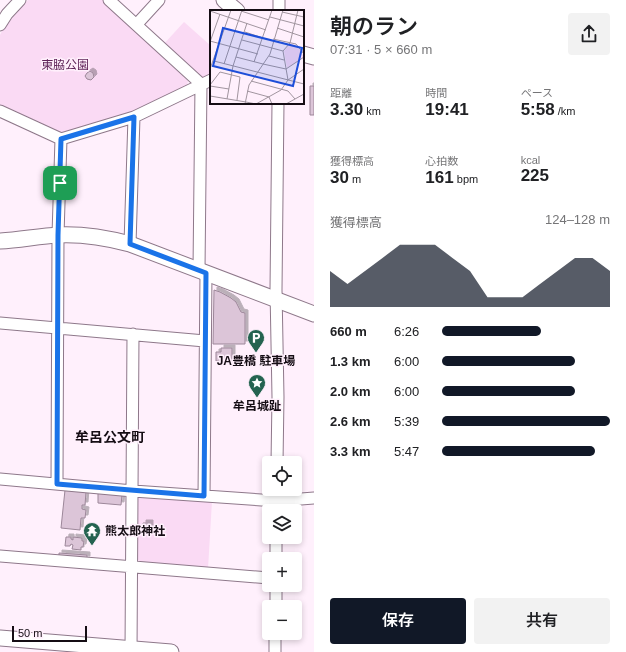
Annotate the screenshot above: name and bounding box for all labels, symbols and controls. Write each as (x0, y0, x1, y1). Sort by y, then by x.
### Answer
inset map (210, 10, 304, 104)
button: share (568, 13, 610, 55)
text: 朝のラン (330, 14, 418, 39)
text: 07:31 · 5 × 660 m (330, 42, 432, 57)
park label: 東脇公園 (41, 58, 89, 72)
text: 距離 (330, 87, 352, 99)
text: 時間 (425, 87, 447, 99)
text: ペース (521, 87, 553, 99)
text: 3.30 (330, 100, 363, 119)
text: 19:41 (425, 100, 469, 119)
text: 5:58 (521, 100, 555, 119)
text: km (363, 105, 381, 117)
text: /km (555, 105, 575, 117)
text: kcal (521, 154, 540, 166)
text: 獲得標高 (330, 155, 374, 167)
text: 心拍数 (425, 155, 458, 167)
pin (43, 166, 77, 200)
text: 225 (521, 166, 549, 185)
text: 30 (330, 168, 349, 187)
text: 161 (425, 168, 454, 187)
icon: arrive (49, 172, 71, 194)
text: m (349, 173, 361, 185)
text: bpm (454, 173, 478, 185)
text: 124–128 m (545, 212, 610, 227)
text: 獲得標高 (330, 215, 382, 230)
text: 660 m (330, 324, 367, 339)
text: 6:26 (394, 324, 419, 339)
parking icon: JA豊橋 駐車場 (246, 328, 266, 353)
place label: JA豊橋 駐車場 (217, 354, 295, 368)
text: 1.3 km (330, 354, 370, 369)
text: 6:00 (394, 354, 419, 369)
place icon: 牟呂城趾 (247, 373, 267, 398)
text: 2.0 km (330, 384, 370, 399)
text: 6:00 (394, 384, 419, 399)
place label: 牟呂城趾 (233, 399, 281, 413)
text: 2.6 km (330, 414, 370, 429)
text: 5:39 (394, 414, 419, 429)
district label: 牟呂公文町 (75, 429, 145, 445)
text: 3.3 km (330, 444, 370, 459)
text: 5:47 (394, 444, 419, 459)
map controls (262, 456, 302, 640)
button: locate (262, 456, 302, 496)
button: layers (262, 504, 302, 544)
temple icon: 熊太郎神社 (82, 521, 102, 546)
place label: 熊太郎神社 (105, 524, 165, 538)
button: + (262, 552, 302, 592)
button: 保存 (330, 598, 466, 644)
button: 共有 (474, 598, 610, 644)
button: − (262, 600, 302, 640)
scale bar (12, 624, 87, 643)
text: 50 m (18, 627, 42, 639)

